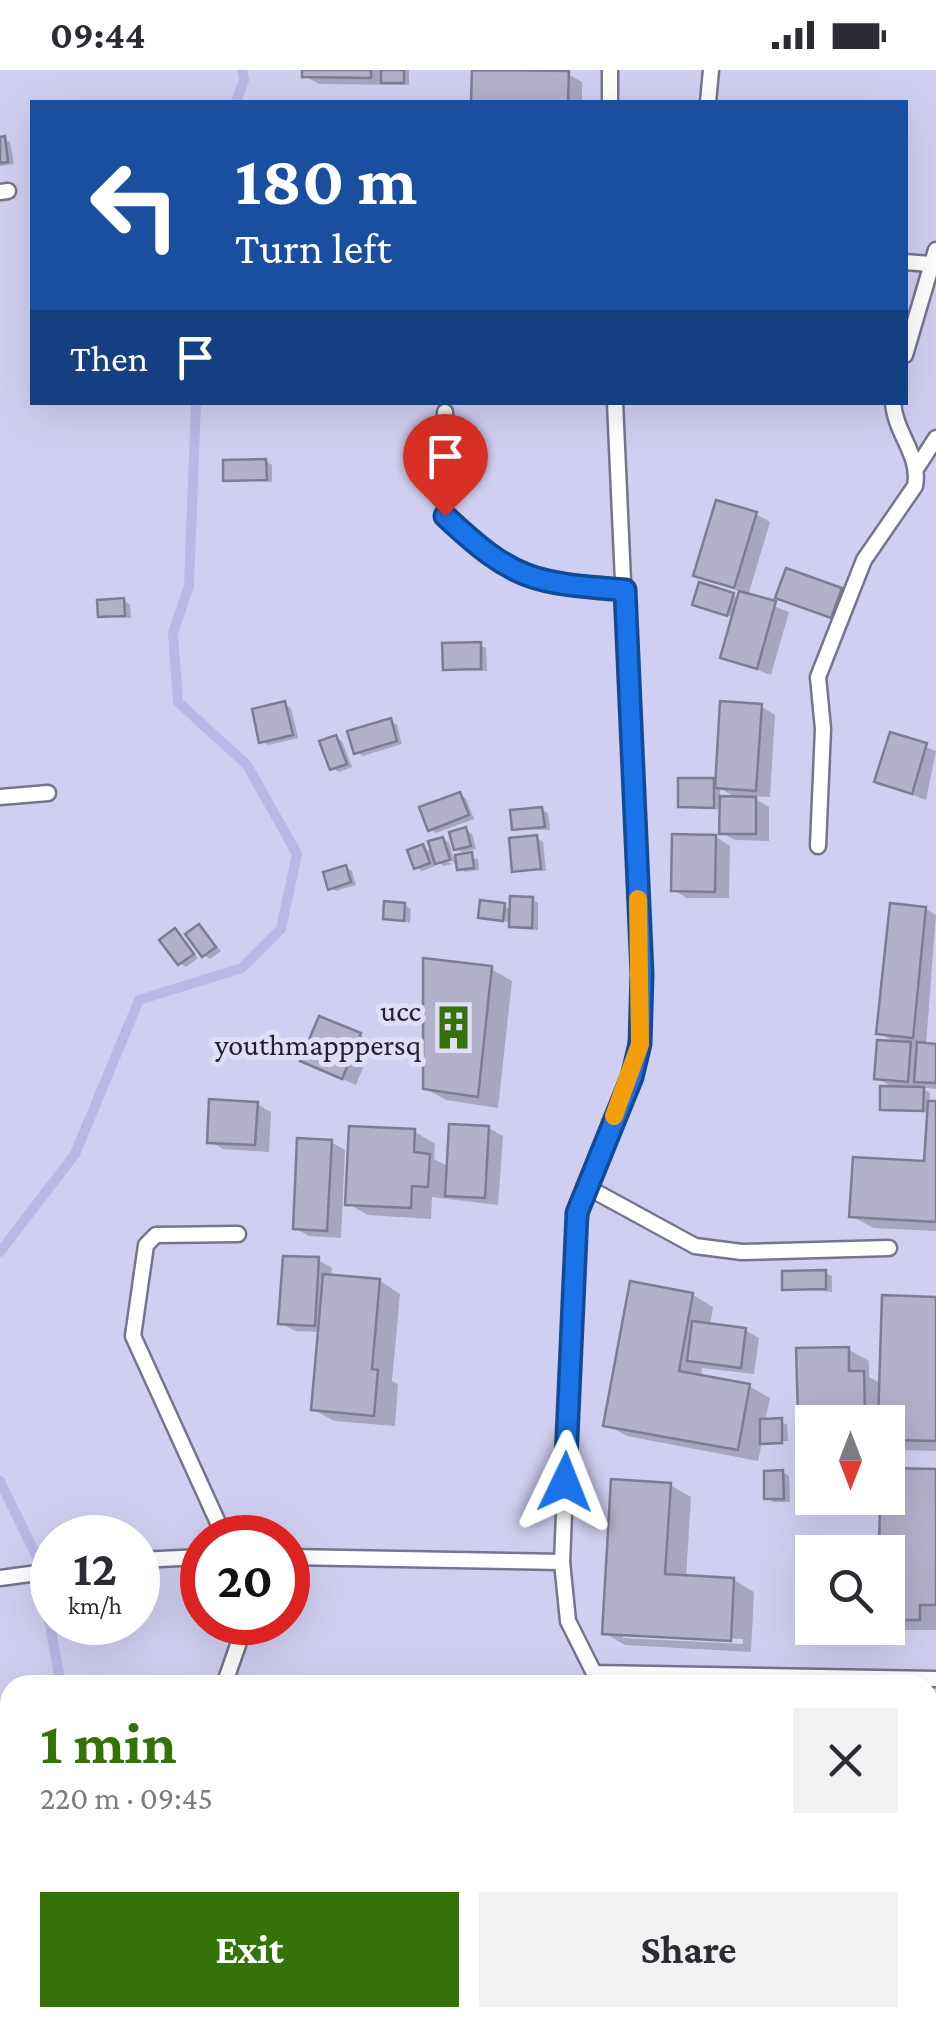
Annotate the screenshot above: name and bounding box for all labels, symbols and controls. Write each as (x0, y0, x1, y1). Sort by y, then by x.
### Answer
text: 09:44 (50, 14, 145, 56)
icon: left (70, 140, 200, 270)
text: 180 m (235, 141, 417, 219)
text: Turn left (235, 223, 392, 273)
icon: arrive (168, 330, 223, 385)
text: Then (70, 337, 148, 379)
pin (403, 414, 488, 517)
icon: arrive (418, 429, 473, 484)
place label: ucc youthmapppersq (214, 994, 422, 1062)
building icon: ucc youthmapppersq (430, 1004, 478, 1052)
north arrow (795, 1405, 905, 1515)
map controls (795, 1405, 905, 1645)
position arrow (513, 1430, 617, 1534)
speed limit sign: 20 (180, 1515, 310, 1645)
button: search (795, 1535, 905, 1645)
text: 12 (73, 1540, 117, 1596)
text: km/h (68, 1592, 122, 1619)
button: close (793, 1708, 898, 1813)
text: 1 min (40, 1709, 177, 1776)
text: 220 m · 09:45 (40, 1780, 213, 1816)
button: Exit (40, 1892, 459, 2007)
button: Share (479, 1892, 898, 2007)

